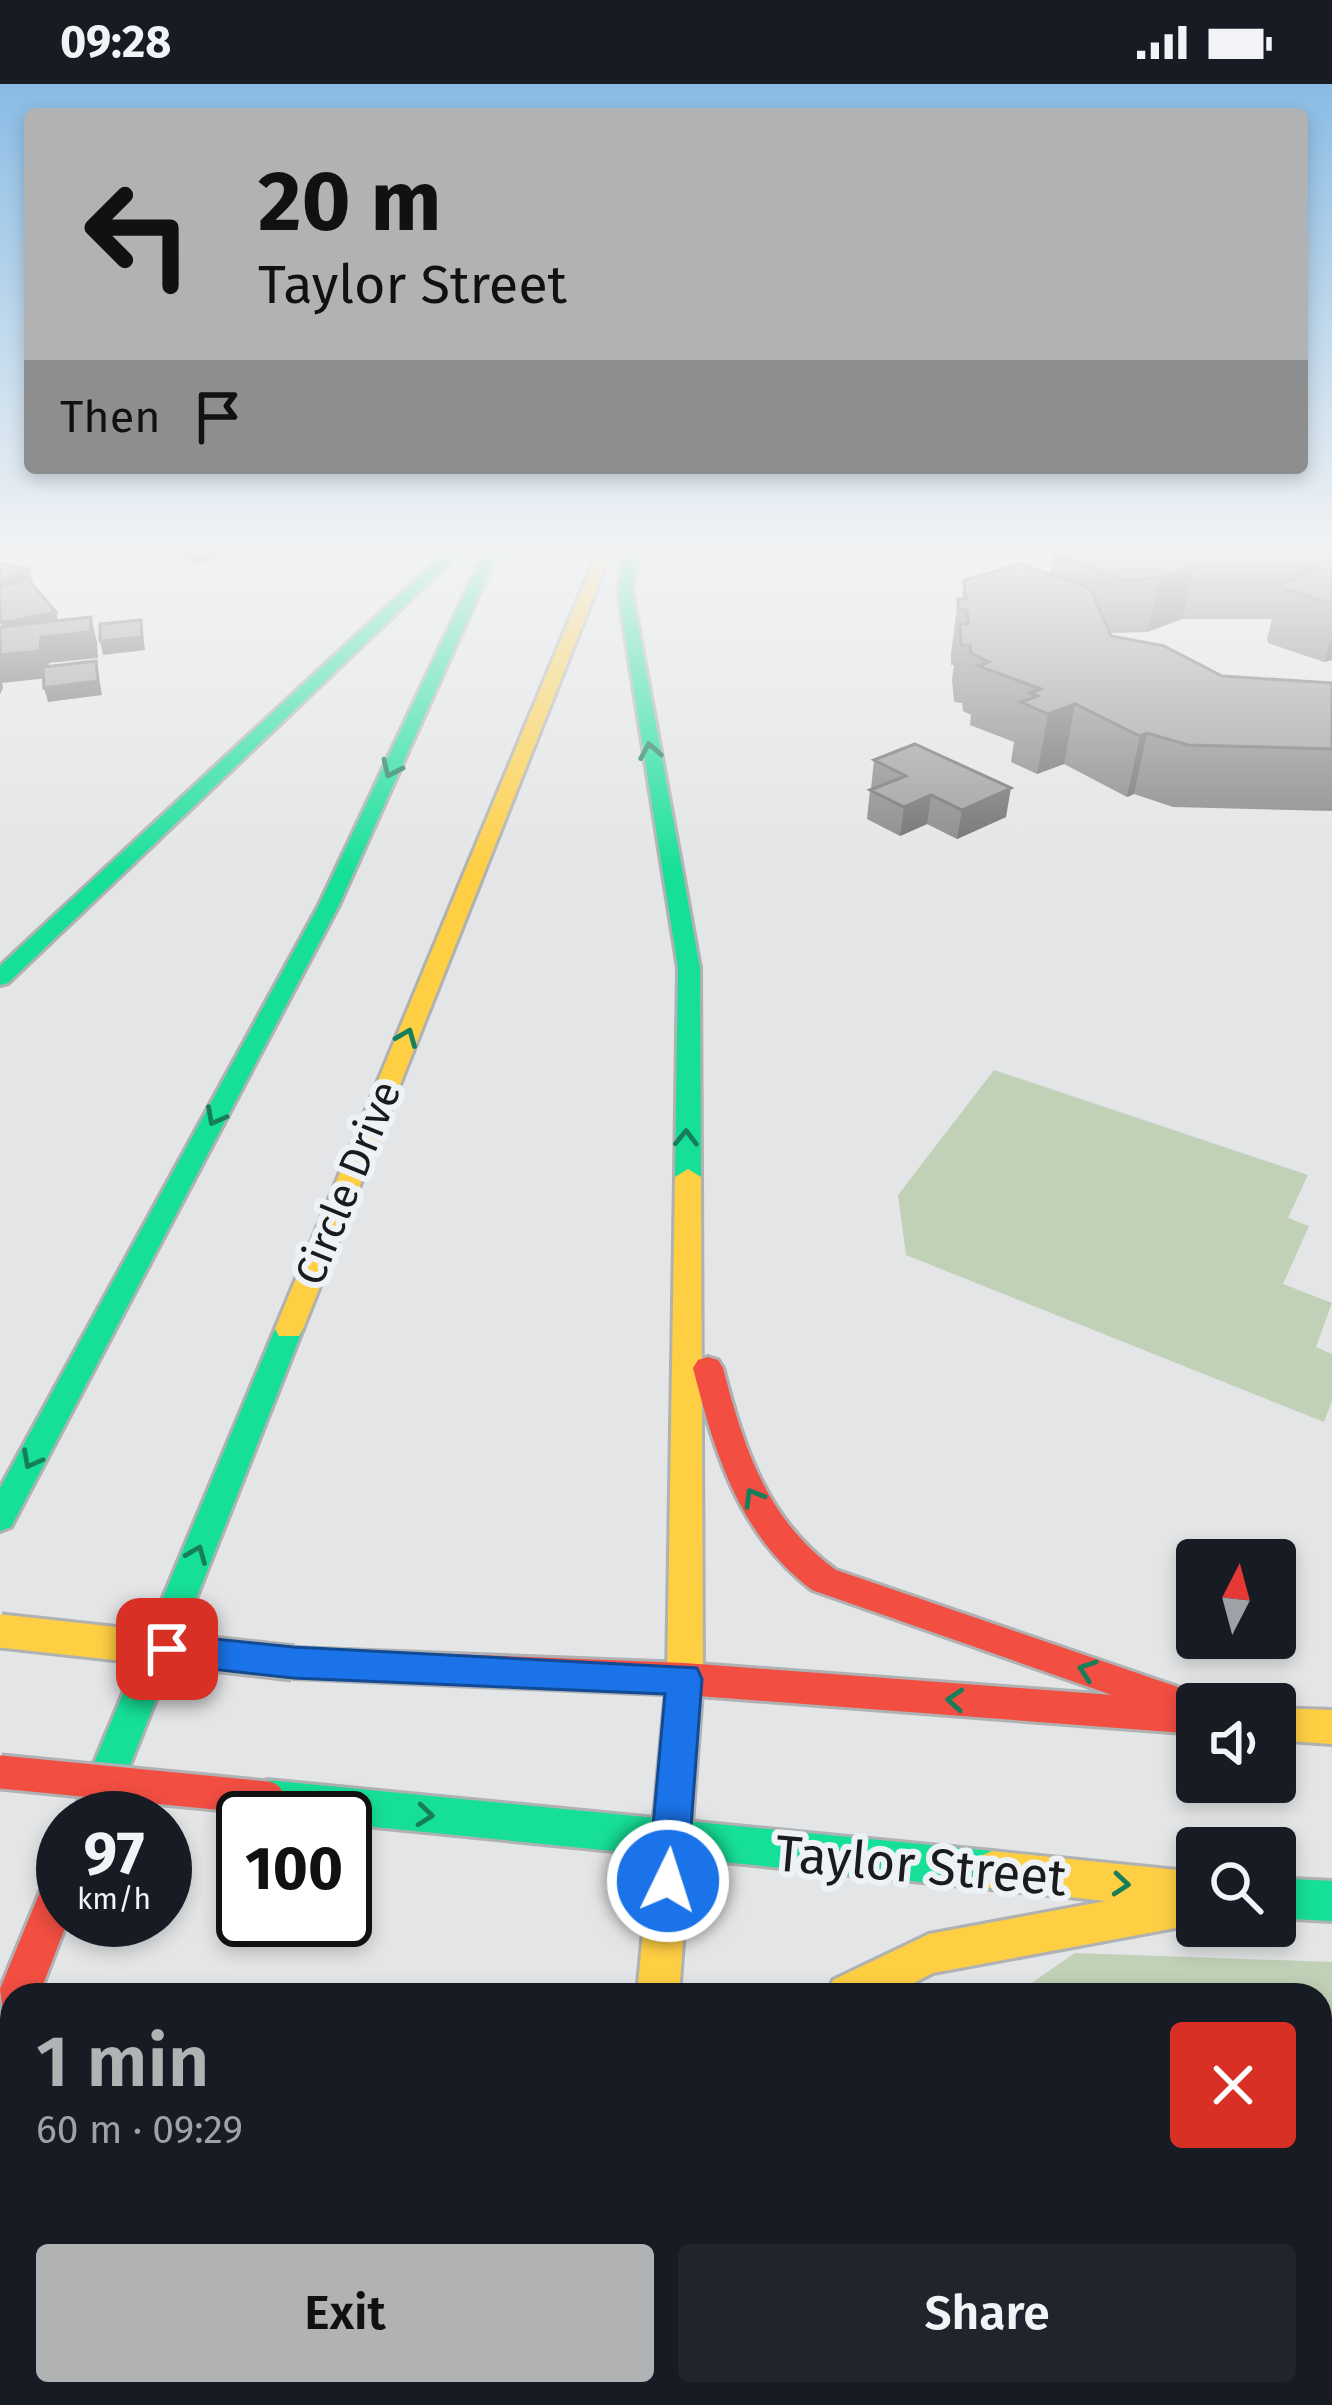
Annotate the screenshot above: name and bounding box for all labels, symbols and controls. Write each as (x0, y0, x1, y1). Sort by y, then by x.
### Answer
text: 09:28 (60, 15, 171, 69)
text: 20 m (258, 151, 441, 252)
icon: left (60, 156, 216, 312)
text: Taylor Street (258, 253, 567, 317)
icon: arrive (185, 384, 251, 450)
text: Then (60, 390, 161, 444)
one-way arrow (639, 742, 664, 762)
one-way arrow (382, 757, 406, 778)
one-way arrow (393, 1028, 417, 1049)
street label: Circle Drive (285, 1074, 411, 1292)
one-way arrow (206, 1104, 229, 1125)
one-way arrow (672, 1128, 698, 1147)
one-way arrow (22, 1448, 45, 1469)
one-way arrow (745, 1488, 767, 1510)
north arrow (1176, 1539, 1296, 1659)
map controls (1176, 1539, 1296, 1947)
one-way arrow (183, 1545, 207, 1566)
pin (116, 1598, 218, 1700)
icon: arrive (134, 1616, 200, 1682)
one-way arrow (1077, 1660, 1098, 1684)
button: sound (1176, 1683, 1296, 1803)
one-way arrow (945, 1688, 964, 1713)
speed limit sign: 100 (216, 1791, 372, 1947)
one-way arrow (416, 1802, 435, 1827)
text: 97 (84, 1818, 144, 1890)
position arrow (605, 1818, 731, 1944)
street label: Taylor Street (773, 1822, 1070, 1910)
button: search (1176, 1827, 1296, 1947)
one-way arrow (1112, 1871, 1131, 1896)
text: km/h (77, 1881, 151, 1917)
text: 1 min (36, 2019, 209, 2105)
button: close (1170, 2022, 1296, 2148)
text: 60 m · 09:29 (36, 2107, 243, 2153)
button: Exit (36, 2244, 654, 2382)
button: Share (678, 2244, 1296, 2382)

